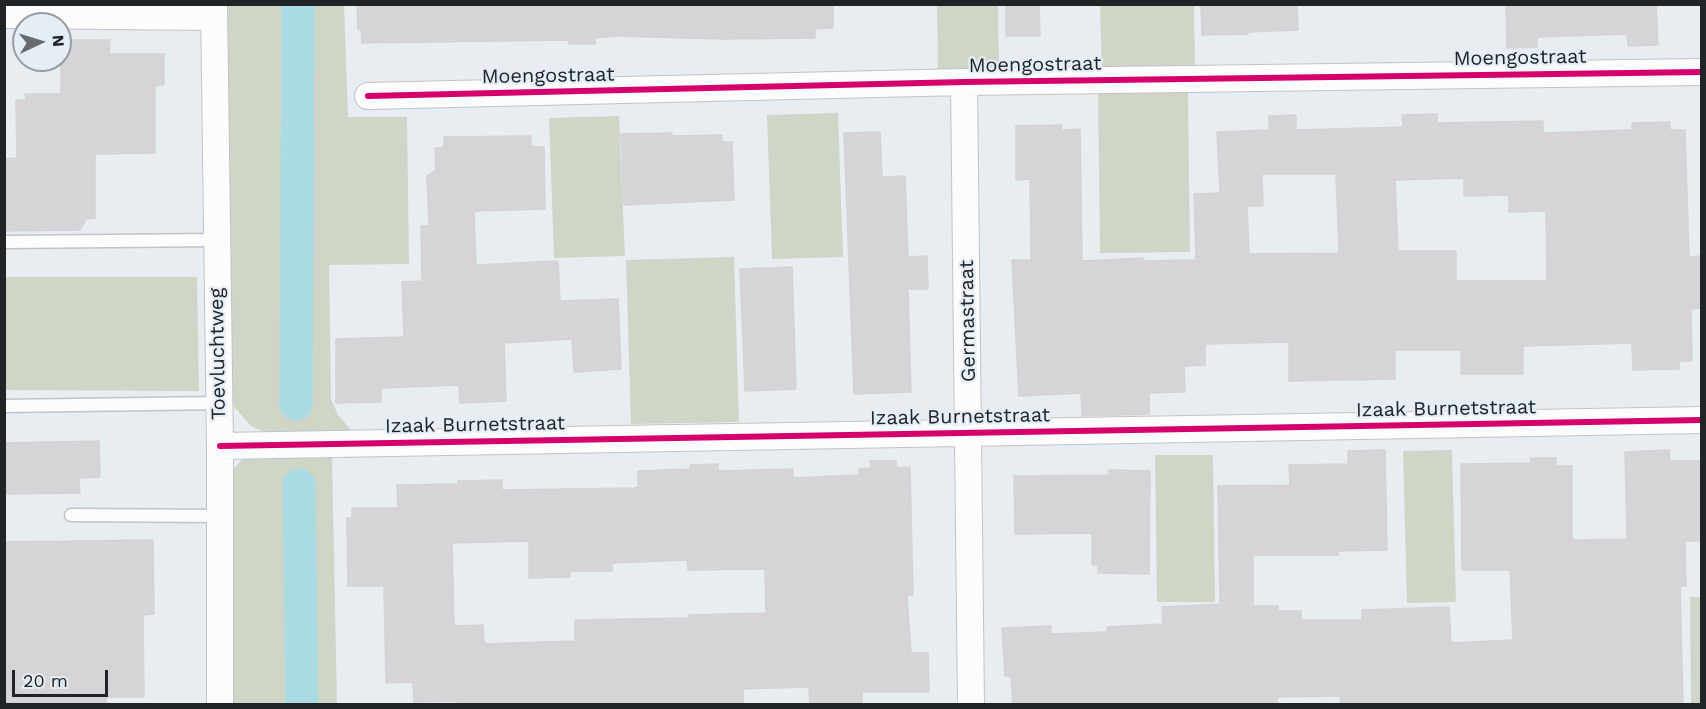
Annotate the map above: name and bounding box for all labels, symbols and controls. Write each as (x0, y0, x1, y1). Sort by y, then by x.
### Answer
north arrow (12, 12, 72, 72)
text: N (49, 34, 68, 47)
street label: Moengostraat (1453, 45, 1587, 71)
street label: Moengostraat (968, 52, 1102, 78)
street label: Moengostraat (481, 63, 615, 89)
street label: Germastraat (955, 260, 981, 382)
street label: Toevluchtweg (205, 288, 231, 420)
street label: Izaak Burnetstraat (1356, 395, 1536, 423)
street label: Izaak Burnetstraat (870, 403, 1050, 431)
street label: Izaak Burnetstraat (385, 411, 565, 439)
scale bar (15, 658, 111, 696)
text: 20 m (23, 670, 68, 691)

